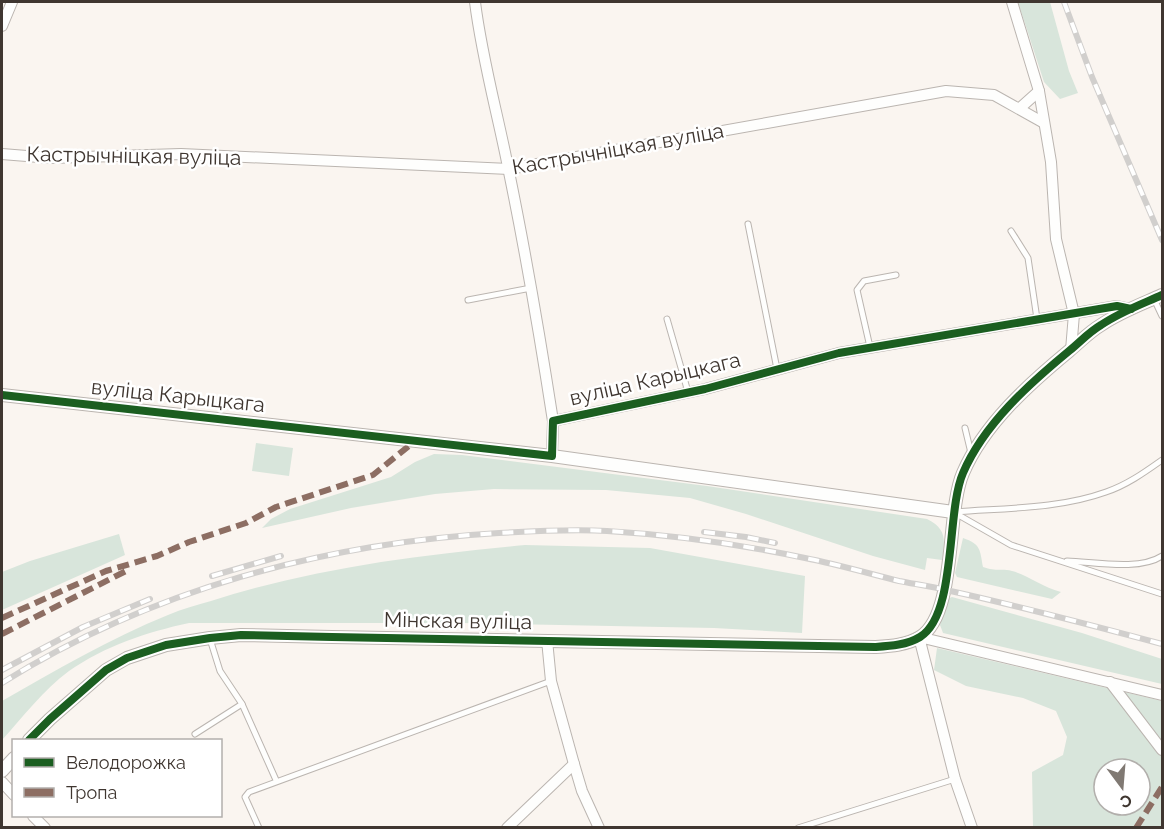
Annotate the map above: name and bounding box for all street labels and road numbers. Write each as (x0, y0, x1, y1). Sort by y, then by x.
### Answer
street label: Кастрычніцкая вуліца (510, 118, 726, 179)
street label: Кастрычніцкая вуліца (26, 141, 242, 170)
street label: вуліца Карыцкага (567, 347, 743, 410)
street label: вуліца Карыцкага (90, 374, 266, 417)
street label: Мінская вуліца (384, 607, 532, 634)

